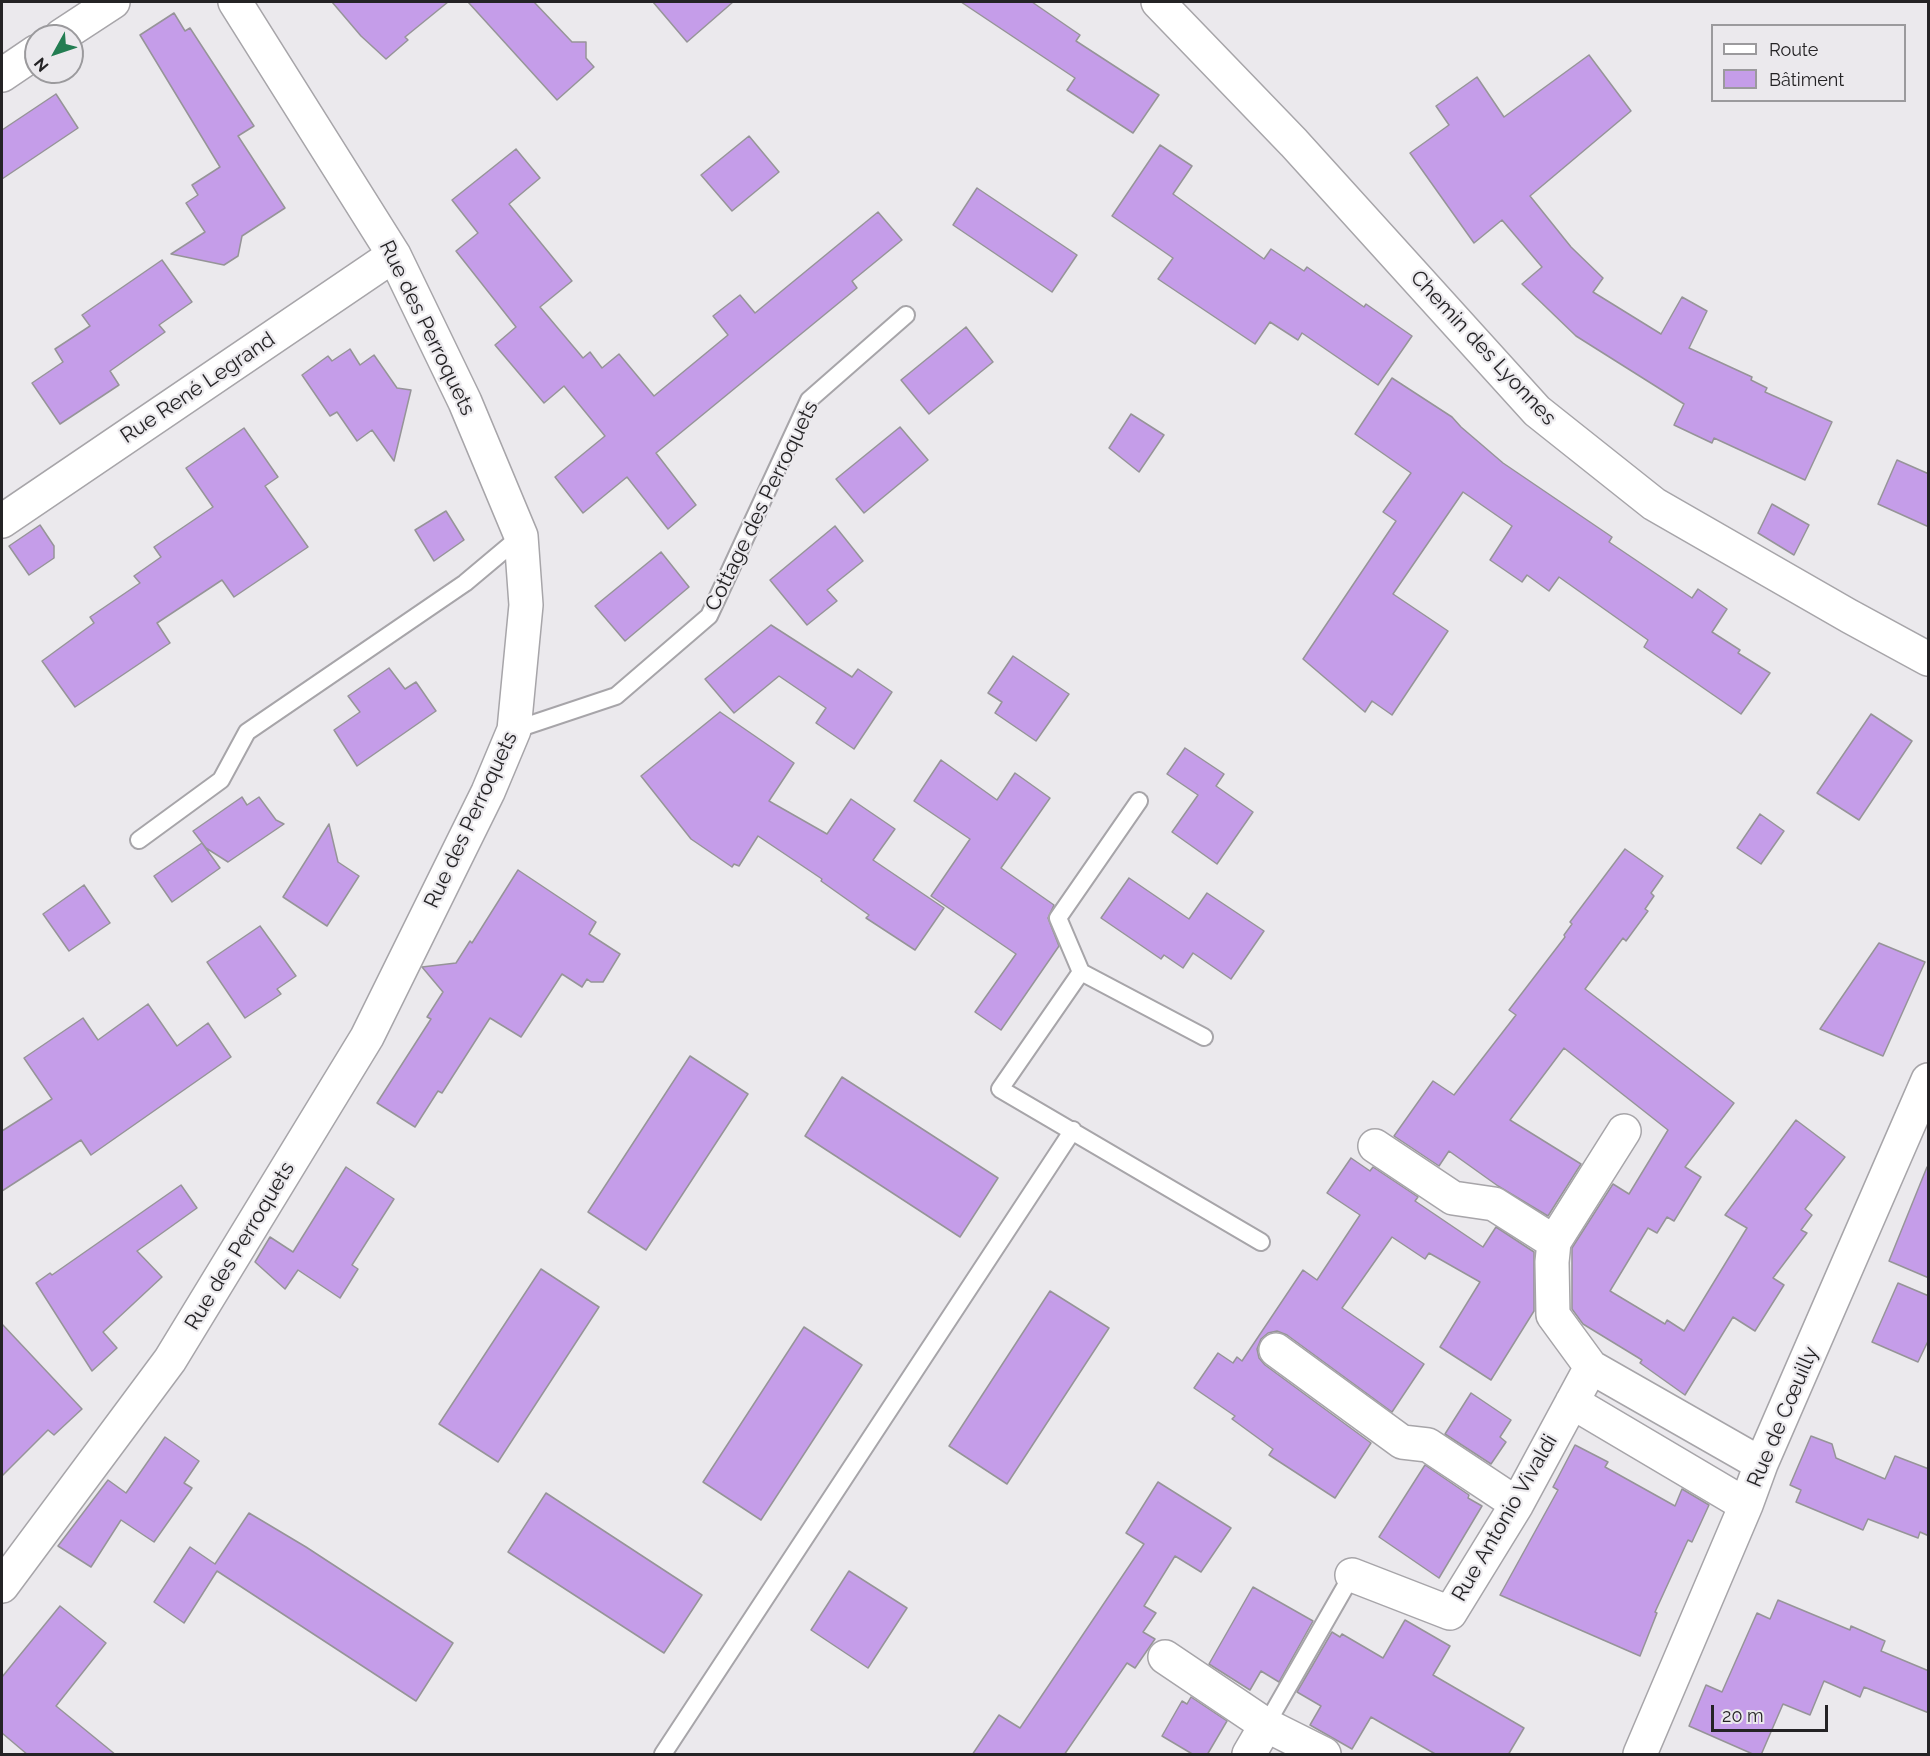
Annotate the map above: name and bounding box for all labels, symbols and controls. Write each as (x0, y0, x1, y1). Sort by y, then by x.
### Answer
north arrow (24, 24, 84, 84)
legend (1711, 24, 1906, 102)
text: Route (1769, 39, 1818, 60)
text: N (30, 54, 53, 75)
text: Bâtiment (1769, 69, 1844, 90)
street label: Rue des Perroquets (374, 236, 480, 420)
street label: Chemin des Lyonnes (1405, 265, 1561, 431)
street label: Rue René Legrand (116, 327, 280, 449)
street label: Cottage des Perroquets (700, 397, 824, 615)
street label: Rue des Perroquets (419, 728, 523, 912)
street label: Rue des Perroquets (180, 1157, 300, 1335)
street label: Rue de Cœuilly (1742, 1343, 1824, 1491)
street label: Rue Antonio Vivaldi (1447, 1430, 1563, 1606)
scale bar (1714, 1693, 1831, 1731)
text: 20 m (1722, 1705, 1764, 1726)

